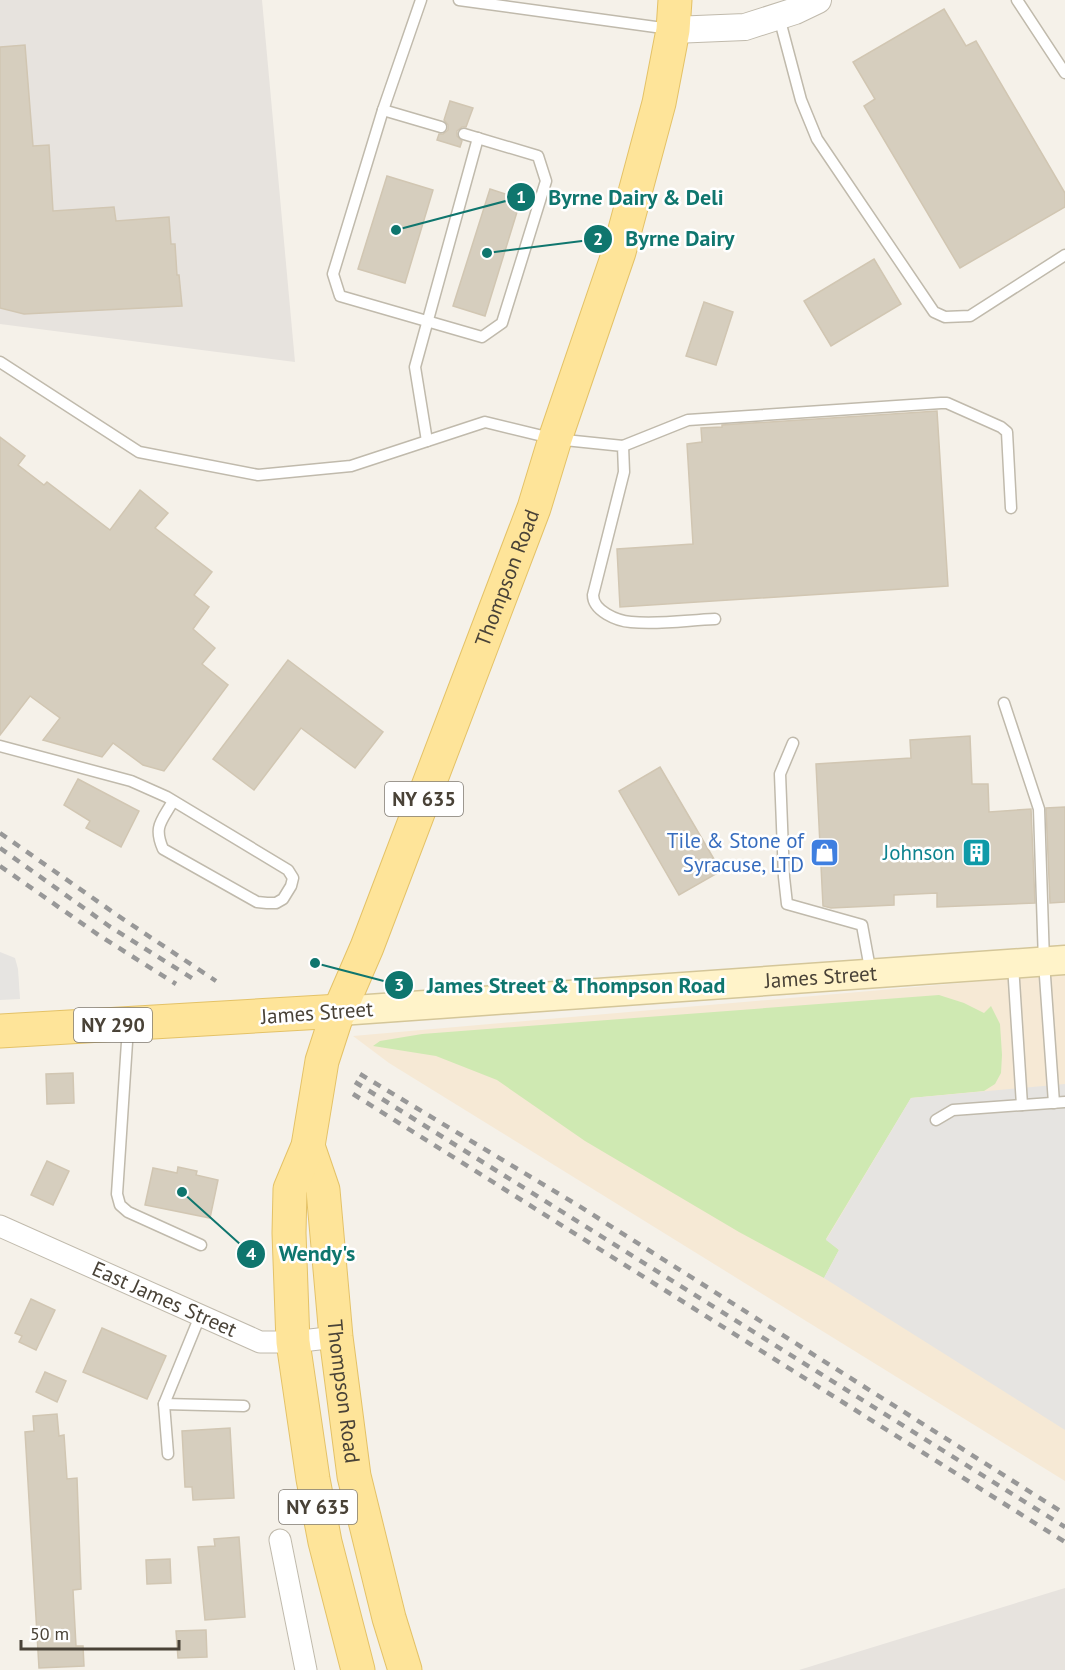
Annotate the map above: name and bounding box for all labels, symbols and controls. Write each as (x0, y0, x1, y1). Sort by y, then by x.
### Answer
callout: Byrne Dairy & Deli (506, 177, 736, 217)
text: Byrne Dairy & Deli (548, 183, 724, 211)
text: 1 (516, 185, 526, 208)
callout: Byrne Dairy (583, 219, 746, 259)
text: Byrne Dairy (625, 224, 735, 252)
text: 2 (593, 227, 603, 250)
street label: Thompson Road (469, 506, 545, 650)
road number: NY 635 (385, 782, 463, 816)
place label: Tile & Stone of Syracuse, LTD (667, 827, 805, 878)
shop icon: Tile & Stone of Syracuse, LTD (809, 837, 841, 869)
building icon: Johnson (960, 837, 992, 869)
place label: Johnson (882, 839, 955, 866)
street label: James Street (763, 959, 878, 994)
callout: James Street & Thompson Road (384, 965, 737, 1005)
text: James Street & Thompson Road (426, 971, 725, 999)
text: 3 (394, 973, 404, 996)
street label: James Street (259, 995, 374, 1030)
road number: NY 290 (74, 1008, 152, 1042)
callout: Wendy's (236, 1234, 367, 1274)
text: Wendy's (279, 1239, 355, 1267)
text: 4 (246, 1242, 256, 1265)
street label: East James Street (88, 1255, 241, 1343)
street label: Thompson Road (322, 1318, 366, 1465)
road number: NY 635 (279, 1490, 357, 1524)
scale bar (21, 1613, 178, 1651)
text: 50 m (30, 1622, 69, 1645)

